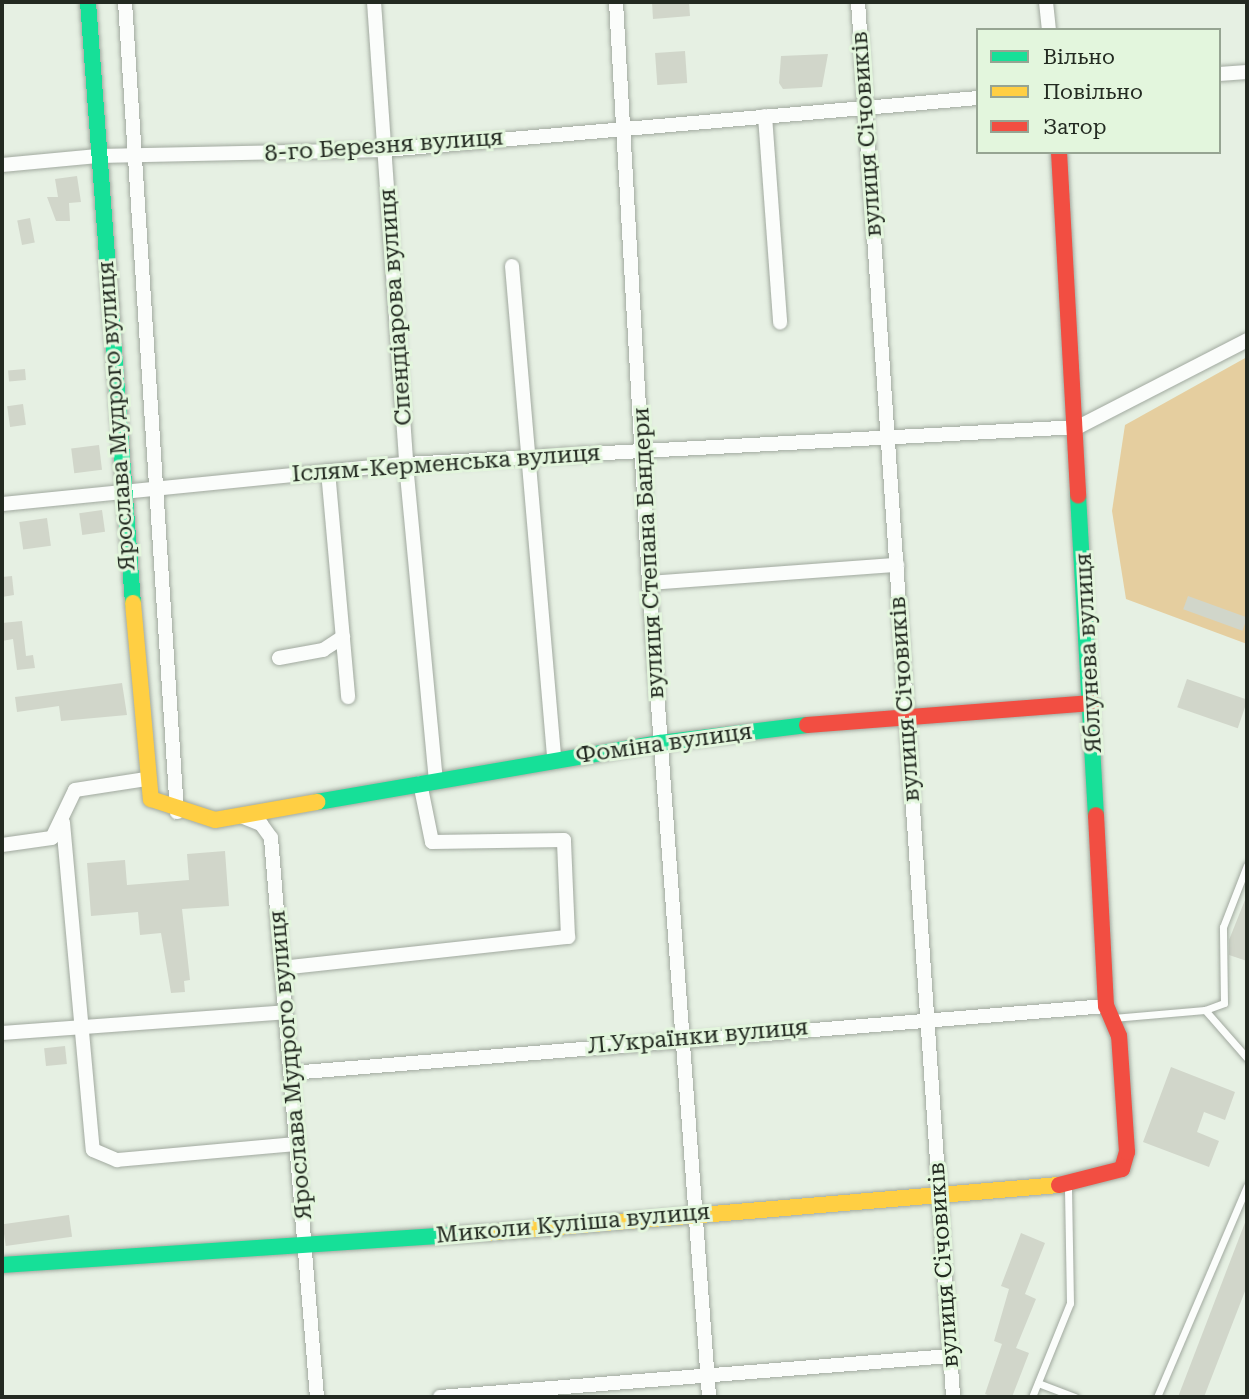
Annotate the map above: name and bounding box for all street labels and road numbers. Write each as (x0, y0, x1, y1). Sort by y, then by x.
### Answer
street label: вулиця Січовиків (846, 30, 888, 238)
street label: 8-го Березня вулиця (264, 124, 504, 168)
street label: Спендіарова вулиця (374, 188, 418, 426)
street label: Ярослава Мудрого вулиця (92, 260, 142, 572)
street label: вулиця Степана Бандери (628, 407, 670, 699)
street label: Іслям-Керменська вулиця (291, 439, 601, 489)
street label: Яблунева вулиця (1070, 552, 1108, 754)
street label: вулиця Січовиків (884, 595, 926, 803)
street label: Фоміна вулиця (574, 718, 754, 770)
street label: Ярослава Мудрого вулиця (264, 909, 318, 1221)
street label: Л.Українки вулиця (587, 1014, 809, 1060)
street label: вулиця Січовиків (923, 1161, 965, 1369)
street label: Миколи Куліша вулиця (435, 1198, 711, 1250)

